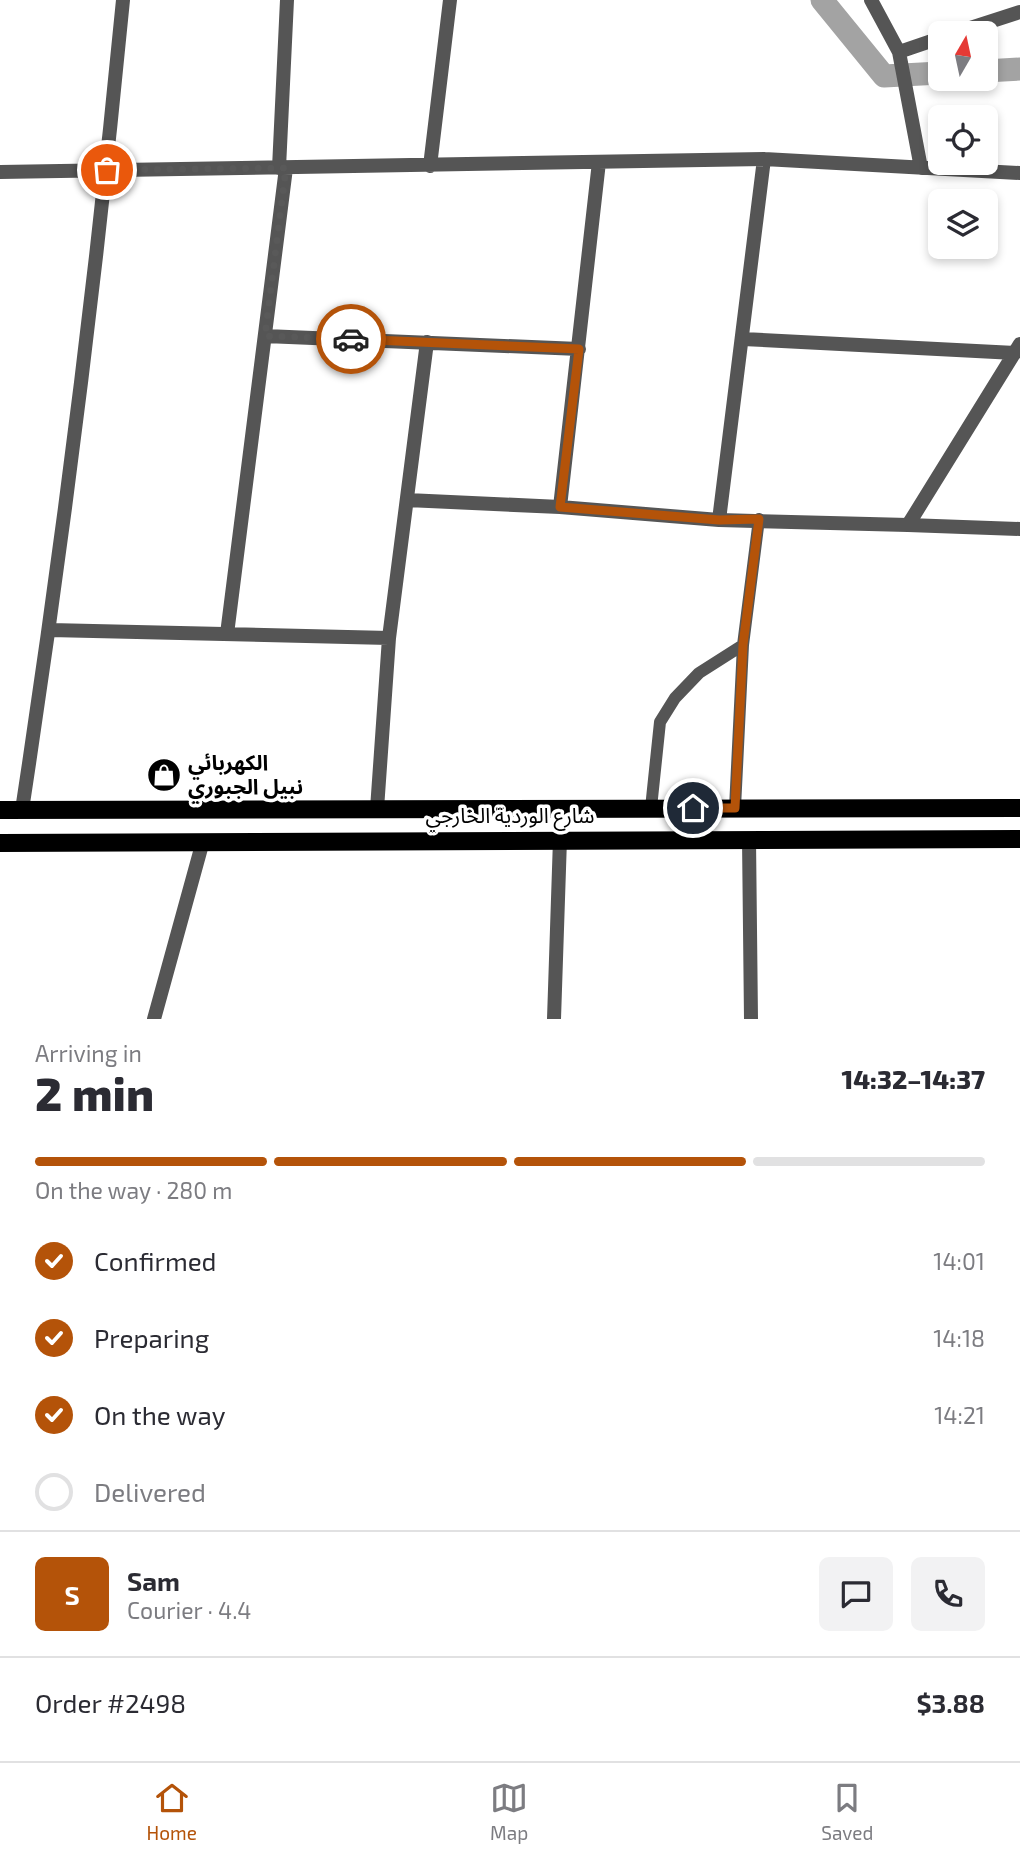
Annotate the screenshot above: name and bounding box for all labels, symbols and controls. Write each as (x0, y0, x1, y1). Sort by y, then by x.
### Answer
north arrow (928, 21, 998, 91)
map controls (928, 21, 998, 259)
button: locate (928, 105, 998, 175)
pin (77, 140, 137, 200)
icon: bag (88, 151, 126, 189)
button: layers (928, 189, 998, 259)
courier (316, 304, 386, 374)
icon: car (332, 320, 370, 358)
place label: الكهربائي نبيل الجبوري (188, 749, 303, 804)
shop icon: الكهربائي نبيل الجبوري (145, 756, 183, 794)
pin (663, 778, 723, 838)
icon: home (674, 789, 712, 827)
street label: شارع الوردية الخارجي (426, 802, 594, 832)
text: Arriving in (35, 1039, 142, 1067)
text: 14:32–14:37 (841, 1063, 985, 1094)
text: 2 min (35, 1065, 154, 1120)
text: On the way · 280 m (35, 1176, 232, 1204)
icon: check (35, 1242, 73, 1280)
text: Confirmed (94, 1245, 217, 1276)
text: 14:01 (933, 1247, 985, 1275)
icon: check (35, 1319, 73, 1357)
text: Preparing (94, 1322, 209, 1353)
text: 14:18 (933, 1324, 985, 1352)
icon: check (35, 1396, 73, 1434)
text: On the way (94, 1399, 225, 1430)
text: 14:21 (934, 1401, 985, 1429)
text: Delivered (94, 1476, 206, 1507)
button: chat (819, 1557, 893, 1631)
button: phone (911, 1557, 985, 1631)
text: Sam (127, 1565, 180, 1596)
text: S (64, 1579, 80, 1610)
text: Courier · 4.4 (127, 1596, 251, 1624)
text: Order #2498 (35, 1687, 186, 1718)
text: $3.88 (916, 1687, 985, 1718)
tab: Home (147, 1779, 197, 1844)
tab: Map (490, 1779, 528, 1844)
tab: Saved (821, 1779, 873, 1844)

